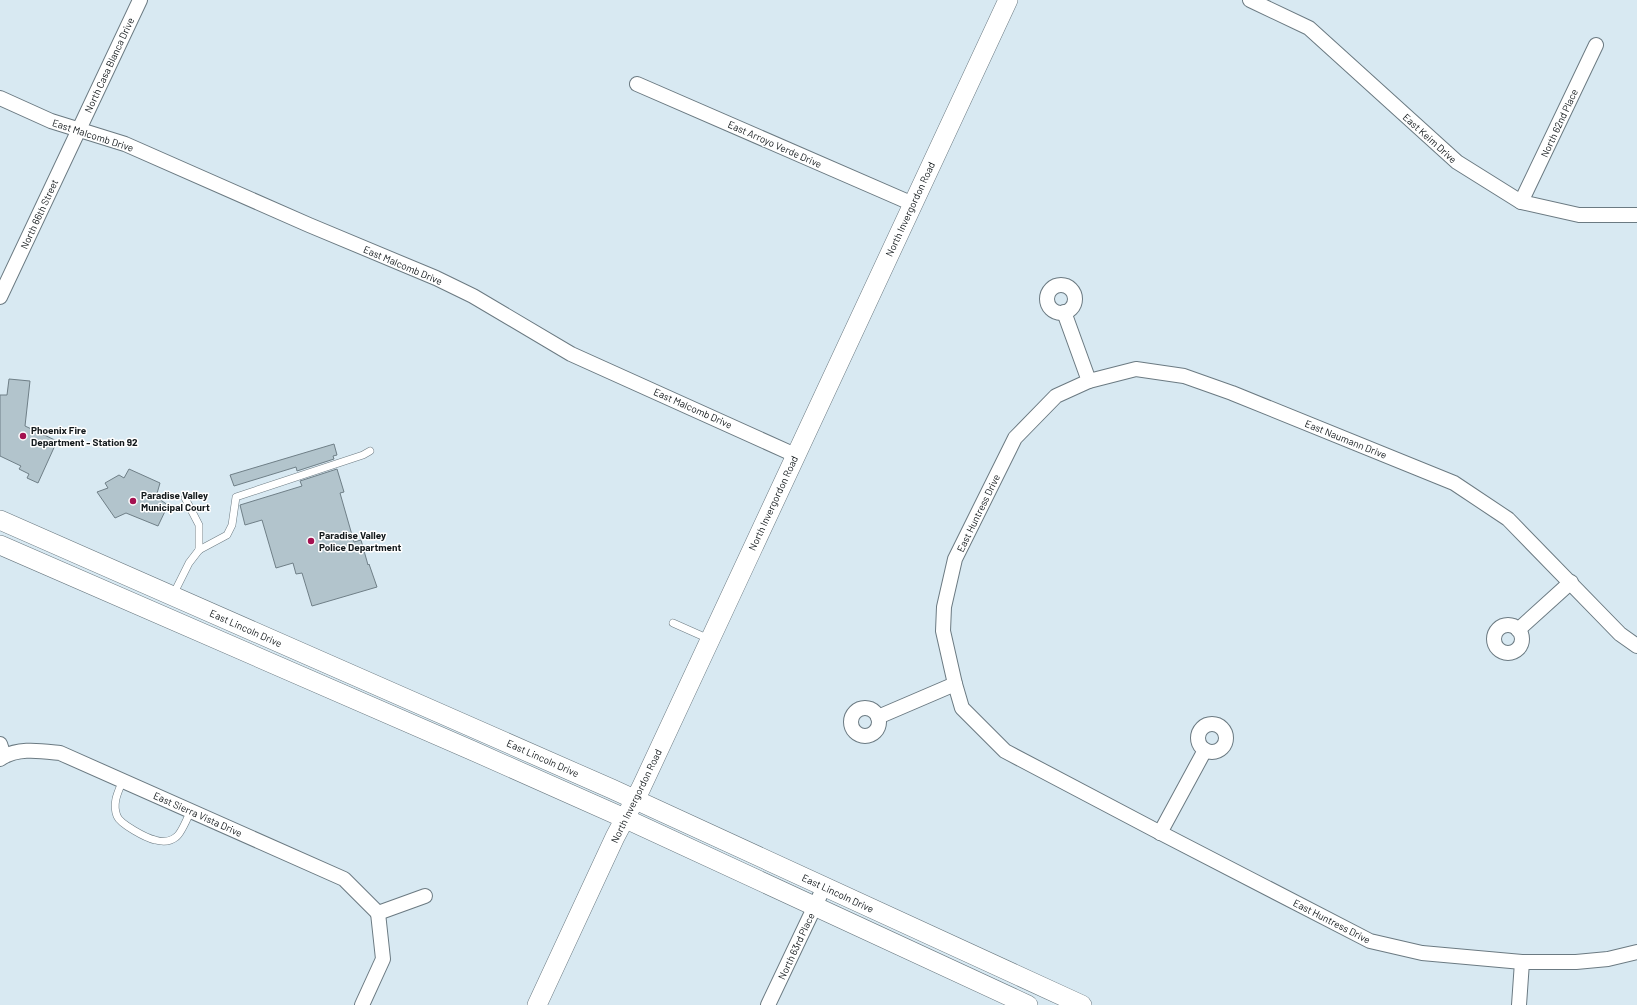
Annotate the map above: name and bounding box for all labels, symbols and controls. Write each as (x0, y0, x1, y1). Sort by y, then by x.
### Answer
street label: North Casa Blanca Drive (82, 15, 136, 115)
street label: North 62nd Place (1538, 87, 1580, 159)
street label: East Keim Drive (1401, 111, 1459, 165)
street label: East Malcomb Drive (51, 116, 135, 154)
street label: East Arroyo Verde Drive (726, 118, 824, 170)
street label: North Invergordon Road (883, 160, 937, 258)
street label: North 66th Street (18, 177, 61, 251)
street label: East Malcomb Drive (362, 243, 444, 287)
street label: East Malcomb Drive (652, 385, 734, 431)
street label: East Naumann Drive (1303, 417, 1389, 461)
place label: Phoenix Fire Department - Station 92 (31, 424, 138, 448)
marker: Phoenix Fire Department - Station 92 (18, 431, 28, 441)
street label: North Invergordon Road (746, 454, 800, 552)
street label: East Huntress Drive (954, 472, 1002, 554)
place label: Paradise Valley Municipal Court (141, 489, 210, 513)
marker: Paradise Valley Municipal Court (128, 496, 138, 506)
place label: Paradise Valley Police Department (319, 529, 402, 553)
marker: Paradise Valley Police Department (306, 536, 316, 546)
street label: East Lincoln Drive (208, 607, 284, 649)
street label: East Lincoln Drive (505, 737, 581, 779)
street label: North Invergordon Road (608, 747, 664, 845)
street label: East Sierra Vista Drive (152, 789, 244, 839)
street label: East Lincoln Drive (800, 871, 876, 915)
street label: East Huntress Drive (1291, 896, 1373, 946)
street label: North 63rd Place (775, 911, 817, 981)

